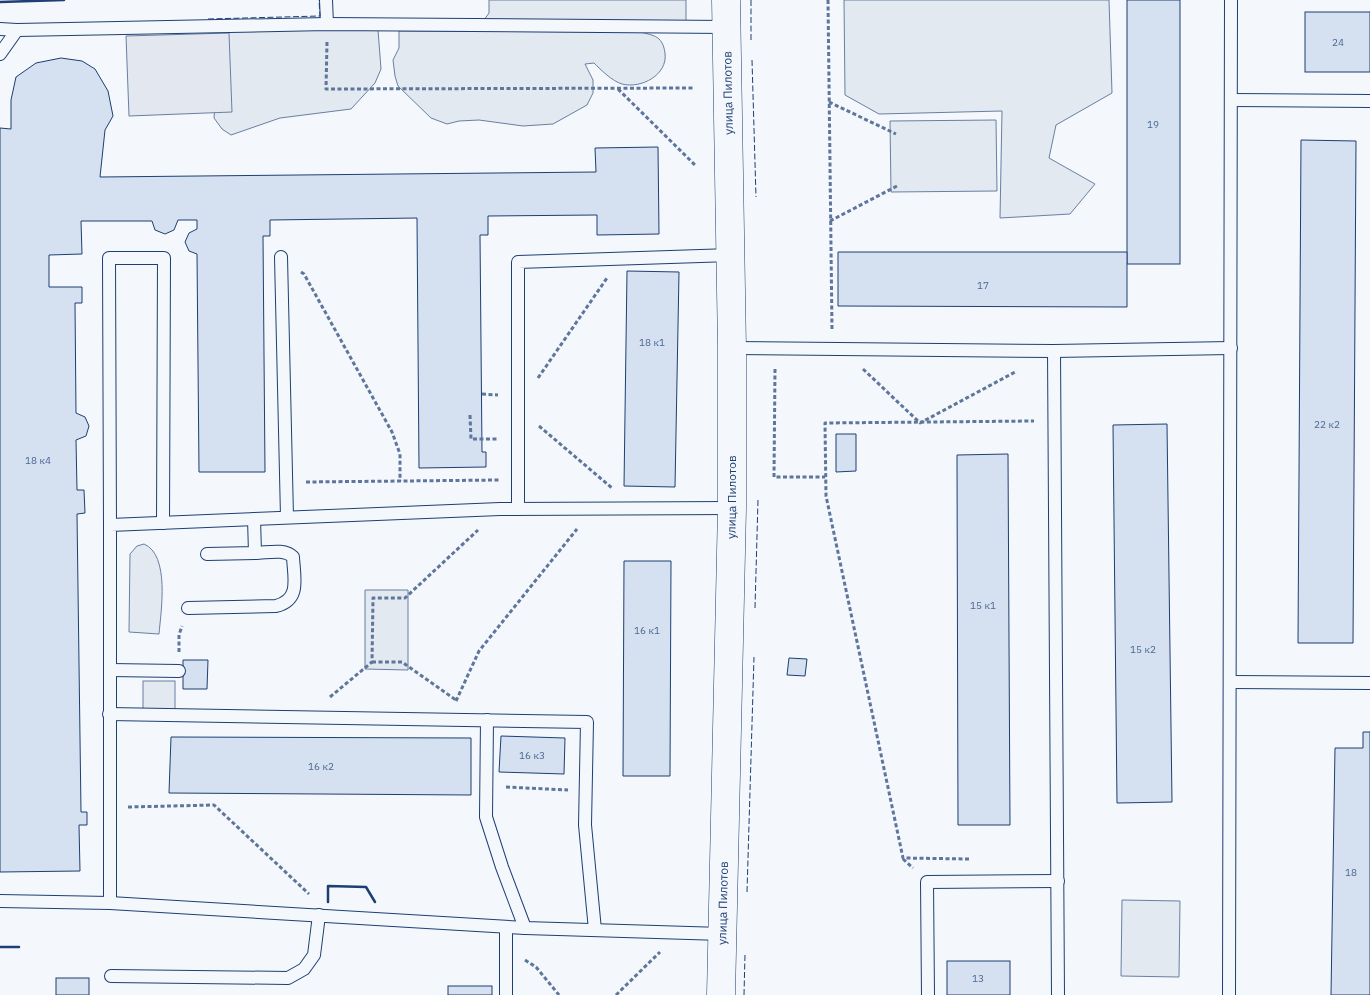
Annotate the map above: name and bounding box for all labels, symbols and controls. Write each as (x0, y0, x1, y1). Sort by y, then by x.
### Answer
house number: 24 (1332, 36, 1344, 49)
street label: улица Пилотов (719, 51, 736, 135)
house number: 19 (1147, 118, 1159, 131)
house number: 17 (977, 279, 989, 292)
house number: 18 к1 (639, 336, 665, 349)
house number: 22 к2 (1314, 418, 1340, 431)
house number: 18 к4 (25, 454, 51, 467)
street label: улица Пилотов (723, 455, 739, 539)
house number: 15 к1 (970, 599, 996, 612)
house number: 16 к1 (634, 624, 660, 637)
house number: 15 к2 (1130, 643, 1156, 656)
house number: 16 к3 (519, 749, 545, 762)
house number: 16 к2 (308, 760, 334, 773)
street label: улица Пилотов (714, 861, 731, 945)
house number: 18 (1345, 866, 1357, 879)
house number: 13 (972, 972, 984, 985)

